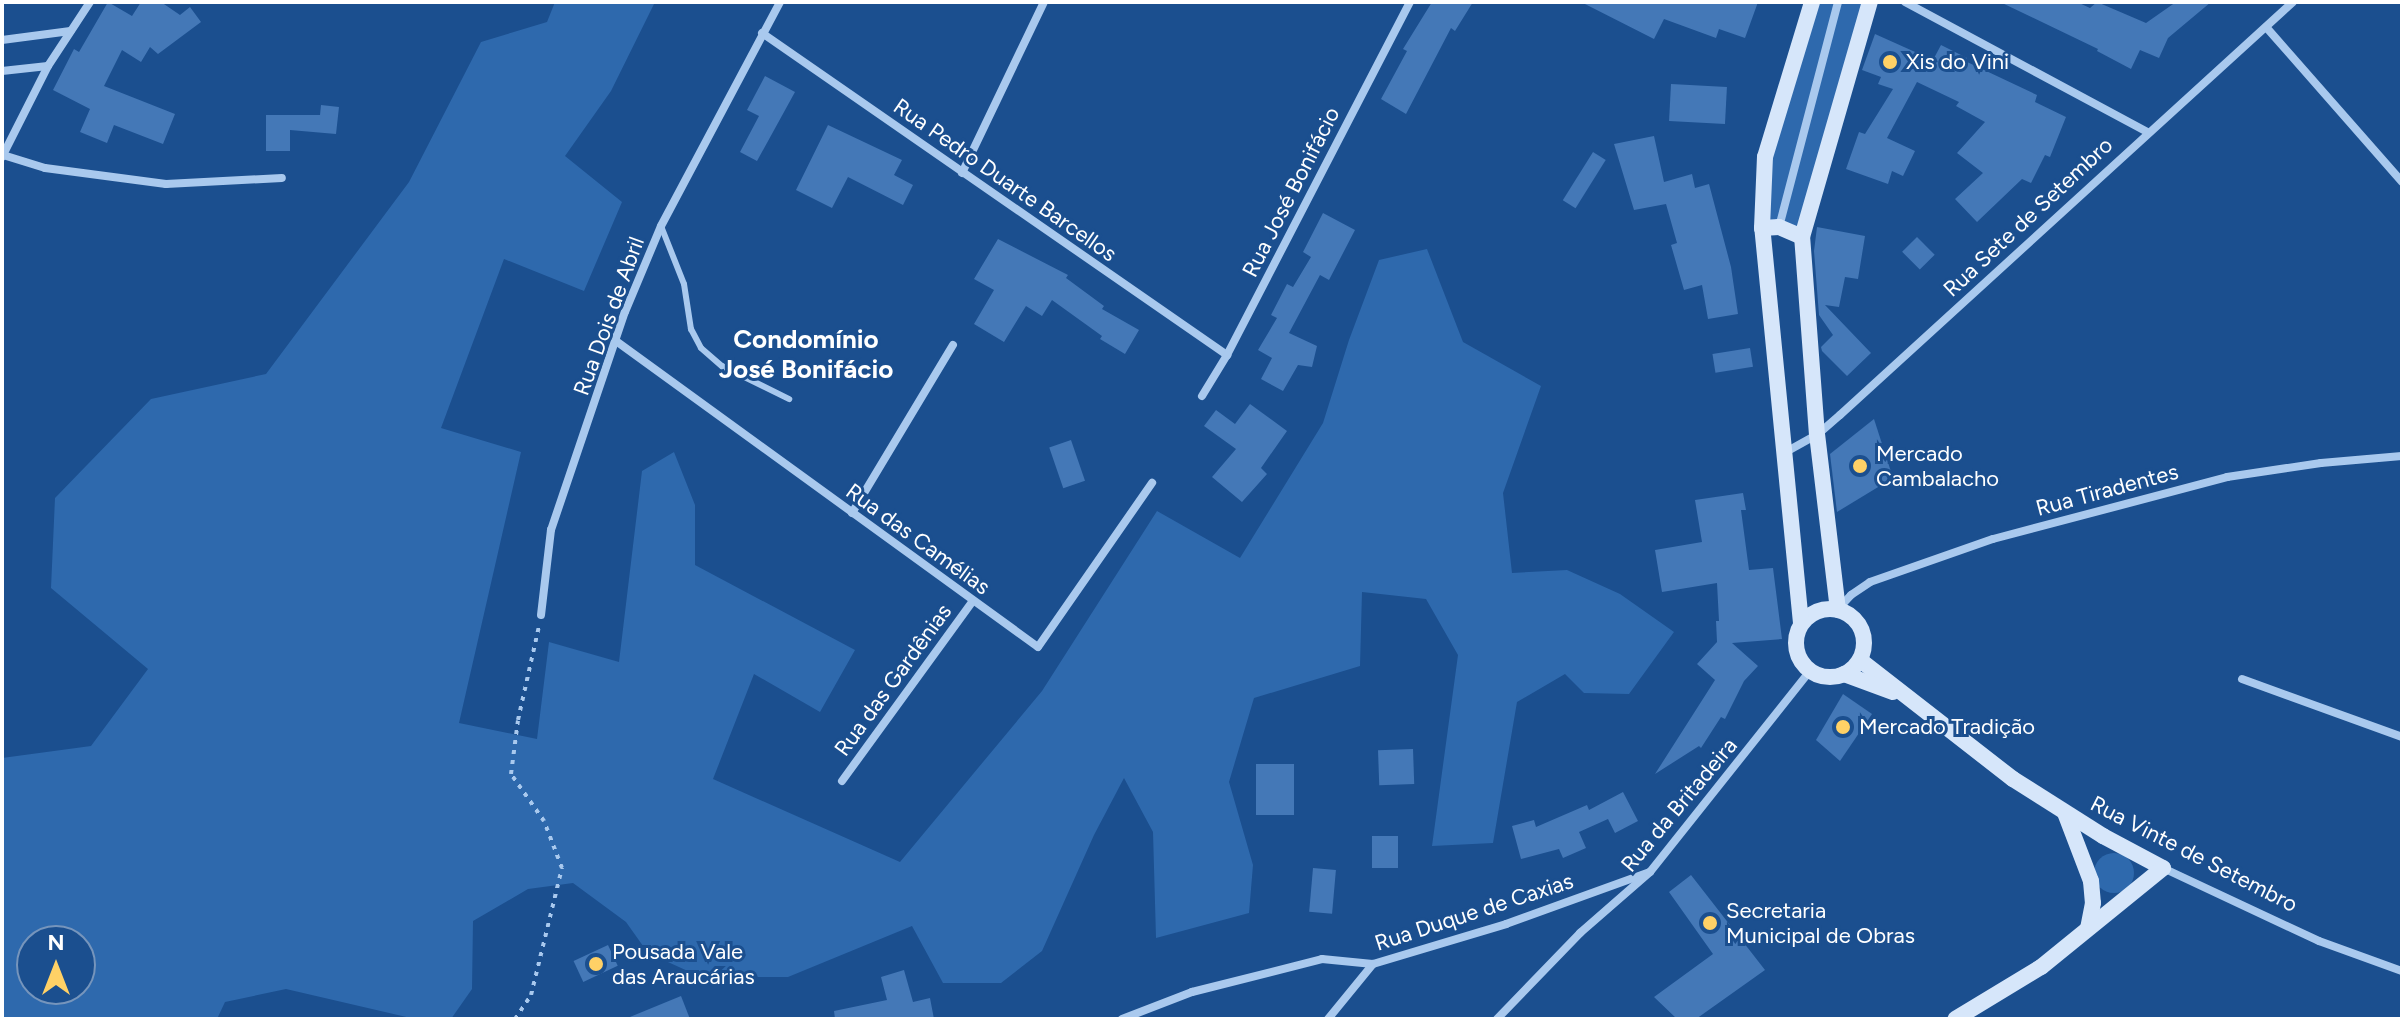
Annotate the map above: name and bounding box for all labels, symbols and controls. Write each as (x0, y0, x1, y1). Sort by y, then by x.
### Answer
place label: Xis do Vini (1906, 49, 2009, 75)
marker: Xis do Vini (1881, 53, 1899, 71)
street label: Rua Pedro Duarte Barcellos (888, 93, 1122, 267)
street label: Rua José Bonifácio (1237, 103, 1345, 281)
street label: Rua Sete de Setembro (1938, 132, 2118, 302)
street label: Rua Dois de Abril (568, 233, 650, 399)
district label: Condomínio José Bonifácio (719, 324, 893, 386)
place label: Mercado Cambalacho (1876, 440, 1999, 492)
marker: Mercado Cambalacho (1851, 457, 1869, 475)
street label: Rua Tiradentes (2033, 458, 2181, 522)
street label: Rua das Camélias (841, 478, 995, 600)
street label: Rua das Gardênias (829, 599, 957, 761)
place label: Mercado Tradição (1859, 714, 2035, 740)
marker: Mercado Tradição (1834, 718, 1852, 736)
street label: Rua da Britadeira (1615, 733, 1743, 877)
street label: Rua Vinte de Setembro (2086, 790, 2302, 918)
street label: Rua Duque de Caxias (1371, 867, 1577, 957)
place label: Secretaria Municipal de Obras (1726, 897, 1915, 948)
marker: Secretaria Municipal de Obras (1701, 914, 1719, 932)
north arrow (16, 925, 96, 1005)
text: N (47, 929, 65, 956)
place label: Pousada Vale das Araucárias (612, 938, 755, 990)
marker: Pousada Vale das Araucárias (587, 955, 605, 973)

